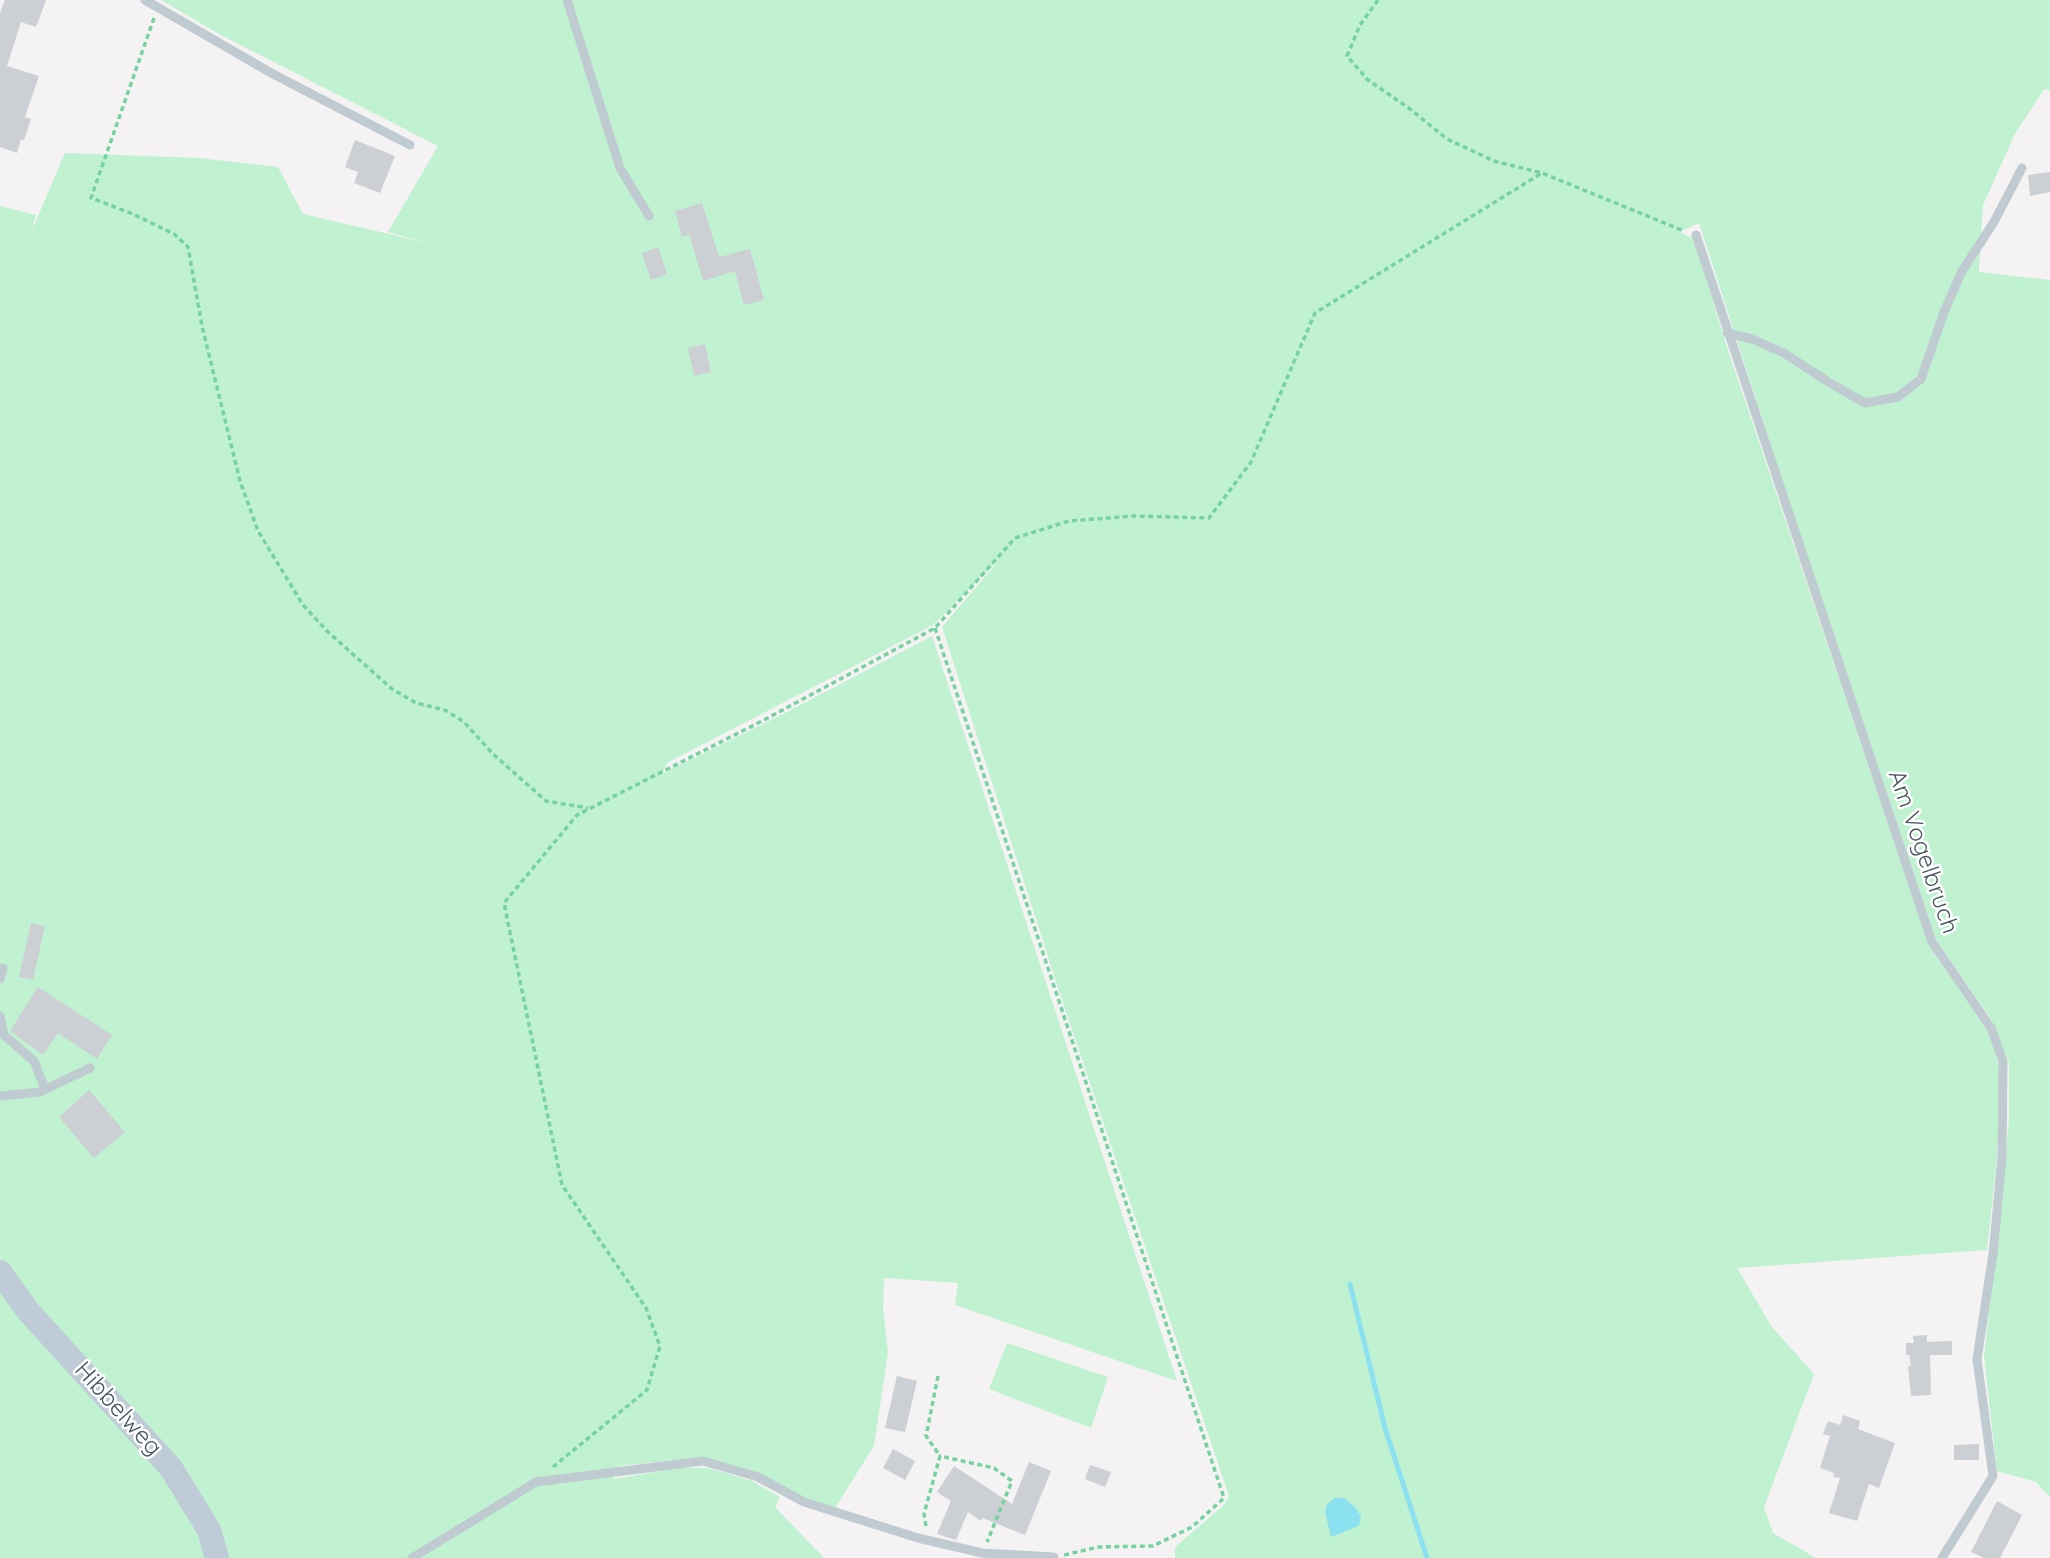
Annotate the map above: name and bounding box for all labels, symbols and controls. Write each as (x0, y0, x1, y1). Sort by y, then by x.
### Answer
street label: Am Vogelbruch (1882, 766, 1964, 938)
street label: Hibbelweg (68, 1356, 168, 1462)

